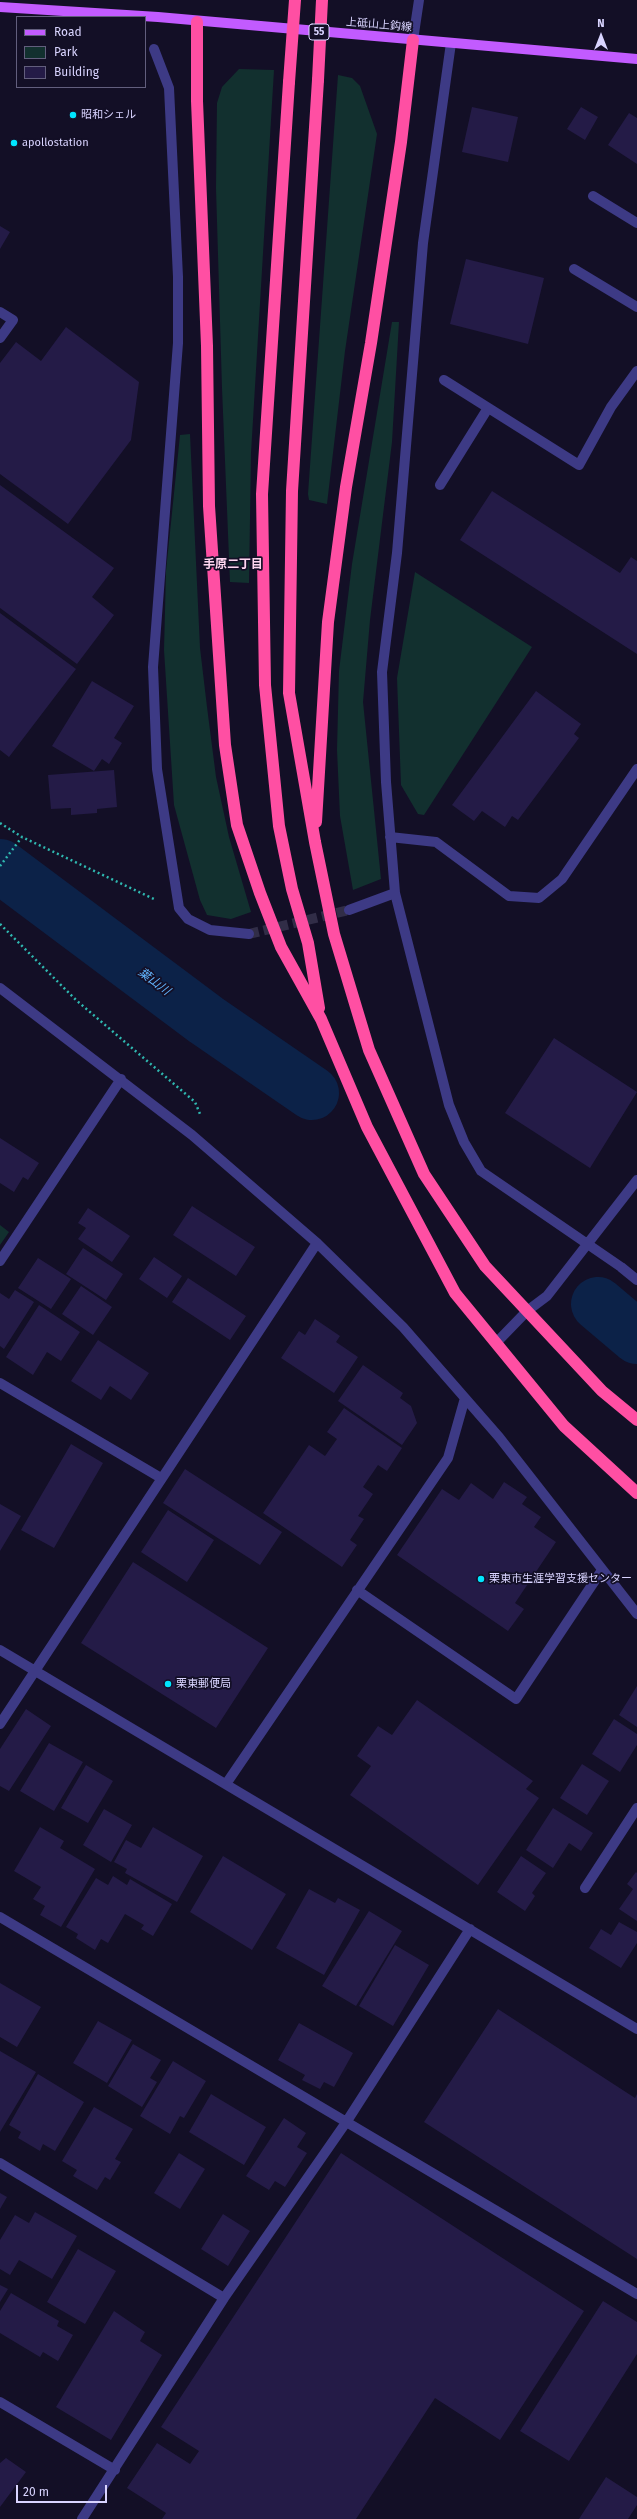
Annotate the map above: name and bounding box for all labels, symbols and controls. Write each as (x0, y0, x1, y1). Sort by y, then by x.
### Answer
legend (16, 16, 146, 88)
street label: 上砥山上鈎線 (346, 16, 412, 34)
north arrow (581, 16, 621, 56)
text: N (597, 17, 605, 30)
road number: 55 (309, 24, 329, 40)
text: Road (54, 25, 82, 39)
text: Park (54, 45, 78, 59)
text: Building (54, 65, 99, 79)
place label: 昭和シェル (81, 108, 136, 122)
marker: 昭和シェル (68, 110, 78, 120)
place label: apollostation (22, 136, 89, 150)
marker: apollostation (9, 138, 19, 148)
district label: 手原二丁目 (203, 558, 263, 572)
water label: 葉山川 (135, 965, 173, 999)
place label: 栗東市生涯学習支援センター (489, 1572, 632, 1586)
marker: 栗東市生涯学習支援センター (476, 1574, 486, 1584)
place label: 栗東郵便局 (176, 1677, 231, 1691)
marker: 栗東郵便局 (163, 1679, 173, 1689)
scale bar (18, 2477, 109, 2503)
text: 20 m (23, 2485, 49, 2499)

